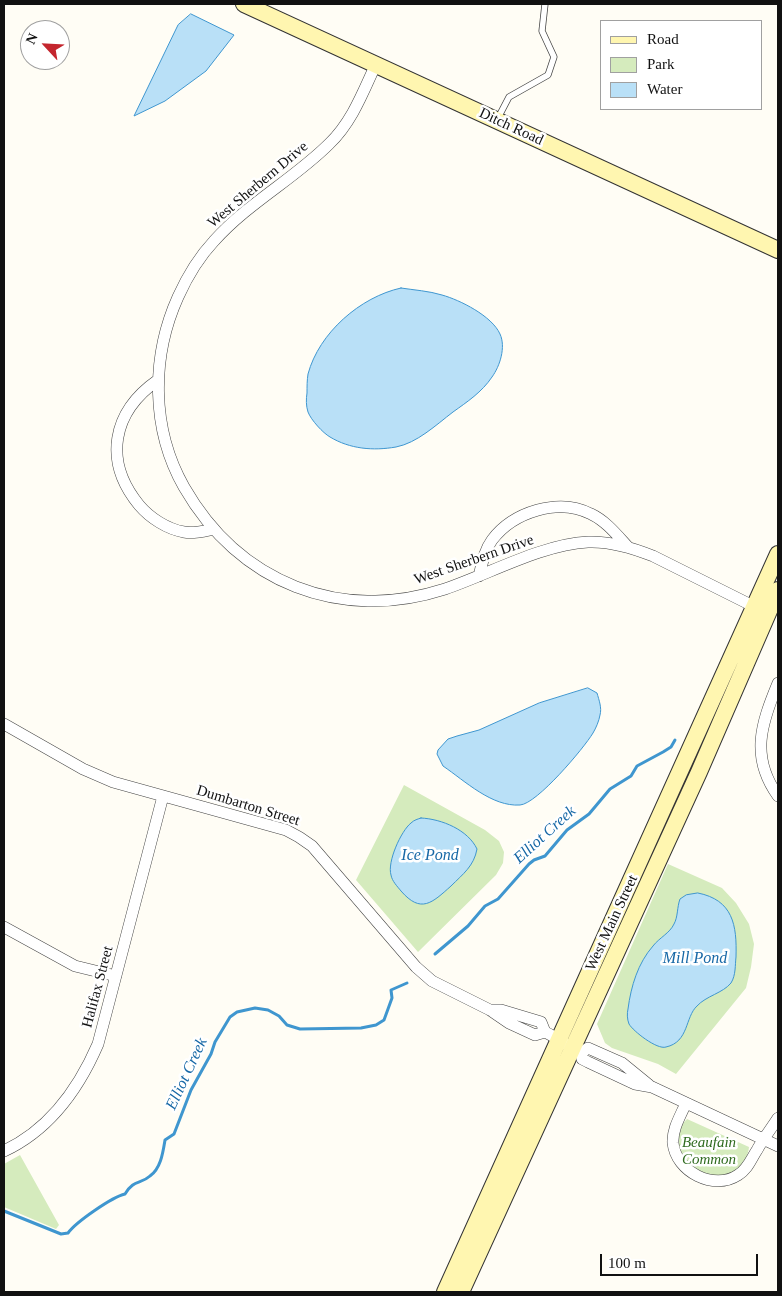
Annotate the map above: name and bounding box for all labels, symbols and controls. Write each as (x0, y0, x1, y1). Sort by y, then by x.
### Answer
north arrow (20, 20, 70, 70)
legend (600, 20, 762, 110)
text: N (23, 31, 41, 47)
text: Road (647, 31, 679, 47)
text: Park (647, 56, 675, 72)
text: Water (647, 81, 682, 97)
street label: Ditch Road (476, 104, 546, 150)
street label: West Sherbern Drive (204, 138, 312, 232)
street label: West Sherbern Drive (412, 531, 536, 589)
street label: Dumbarton Street (194, 782, 302, 830)
water label: Elliot Creek (510, 802, 580, 868)
water label: Ice Pond (401, 846, 459, 866)
street label: West Main Street (582, 872, 642, 974)
street label: Halifax Street (78, 944, 118, 1030)
water label: Mill Pond (663, 949, 727, 969)
water label: Elliot Creek (162, 1035, 212, 1113)
park label: Beaufain Common (682, 1134, 736, 1169)
scale bar (602, 1244, 760, 1276)
text: 100 m (608, 1255, 646, 1271)

